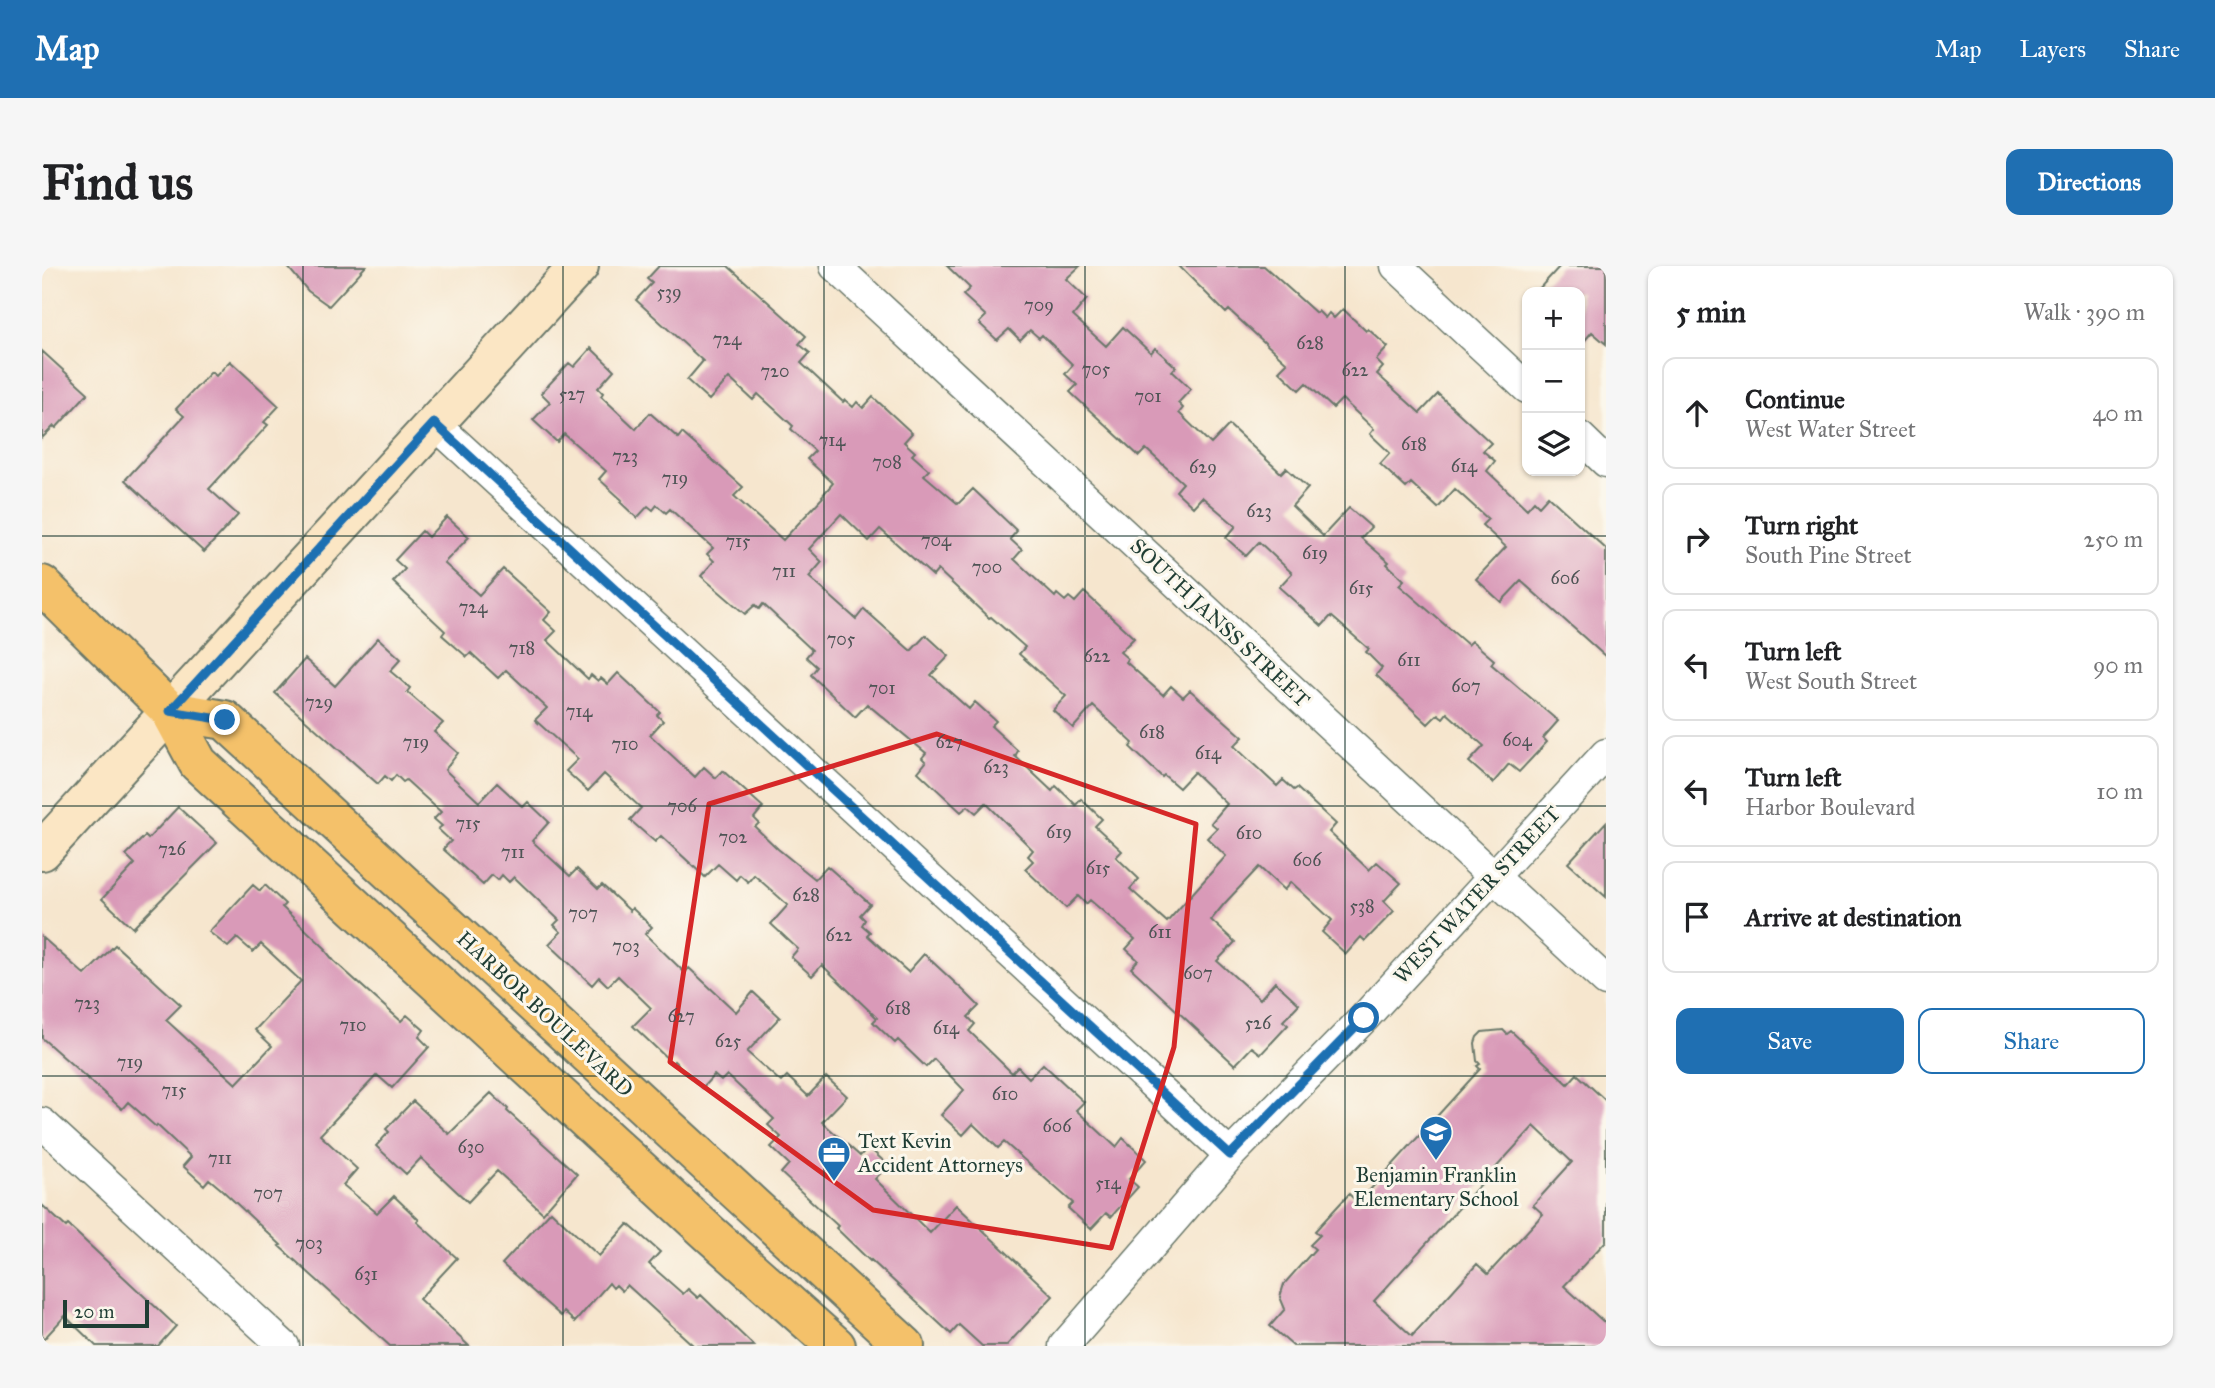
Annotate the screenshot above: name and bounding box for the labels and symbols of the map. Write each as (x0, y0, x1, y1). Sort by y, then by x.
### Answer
house number: 539 (656, 281, 682, 303)
house number: 709 (1024, 294, 1054, 316)
house number: 724 (713, 328, 742, 350)
house number: 628 (1296, 332, 1324, 354)
house number: 705 (1082, 358, 1111, 380)
house number: 622 (1342, 359, 1369, 381)
house number: 720 (761, 360, 789, 382)
house number: 527 (559, 383, 585, 405)
house number: 701 (1134, 385, 1162, 407)
house number: 714 (819, 429, 846, 451)
house number: 618 (1401, 433, 1427, 455)
house number: 723 (612, 445, 638, 467)
house number: 708 (872, 451, 902, 473)
house number: 614 (1451, 455, 1478, 477)
house number: 629 (1189, 456, 1217, 478)
house number: 719 (662, 467, 688, 489)
house number: 623 (1246, 500, 1272, 522)
house number: 704 (921, 529, 952, 551)
house number: 715 (726, 530, 751, 552)
street label: SOUTH JANSS STREET (1125, 533, 1315, 713)
house number: 619 (1302, 542, 1328, 564)
house number: 700 (972, 556, 1002, 578)
house number: 711 (772, 560, 796, 582)
house number: 606 (1551, 567, 1580, 589)
house number: 615 (1349, 577, 1374, 599)
house number: 724 (459, 596, 488, 618)
house number: 705 (827, 628, 856, 650)
house number: 718 (509, 637, 535, 659)
house number: 622 (1084, 645, 1111, 667)
house number: 611 (1397, 649, 1421, 671)
house number: 607 (1451, 675, 1481, 697)
house number: 701 (868, 677, 896, 699)
house number: 729 (305, 691, 333, 713)
house number: 714 (566, 700, 593, 722)
route end (209, 704, 240, 735)
house number: 618 (1139, 721, 1165, 743)
house number: 604 (1502, 729, 1533, 751)
house number: 719 (403, 731, 429, 753)
house number: 627 (935, 731, 963, 753)
house number: 710 (611, 733, 639, 755)
house number: 614 (1195, 742, 1222, 764)
house number: 623 (983, 756, 1009, 778)
house number: 706 (667, 795, 697, 817)
street label: WEST WATER STREET (1388, 801, 1566, 989)
house number: 715 (456, 812, 481, 834)
house number: 619 (1046, 821, 1072, 843)
house number: 610 (1236, 822, 1262, 844)
house number: 702 (719, 826, 748, 848)
house number: 726 (158, 838, 187, 860)
house number: 711 (501, 841, 525, 863)
house number: 606 (1293, 849, 1322, 871)
house number: 615 (1086, 857, 1111, 879)
house number: 628 (792, 884, 820, 906)
house number: 538 (1349, 895, 1375, 917)
house number: 707 (568, 902, 598, 924)
house number: 611 (1148, 921, 1172, 943)
house number: 622 (826, 924, 853, 946)
street label: HARBOR BOULEVARD (452, 926, 638, 1102)
house number: 703 (612, 935, 640, 957)
house number: 607 (1183, 962, 1213, 984)
house number: 723 (74, 992, 100, 1014)
house number: 618 (885, 997, 911, 1019)
route start (1348, 1002, 1379, 1033)
house number: 627 (667, 1005, 695, 1027)
house number: 526 (1245, 1012, 1272, 1034)
house number: 710 (339, 1014, 367, 1036)
house number: 614 (933, 1017, 960, 1039)
house number: 625 (715, 1030, 742, 1052)
house number: 719 (117, 1051, 143, 1073)
house number: 715 (162, 1079, 187, 1101)
house number: 610 (992, 1083, 1018, 1105)
school or university icon: Benjamin Franklin Elementary School (1417, 1113, 1455, 1162)
house number: 606 (1043, 1115, 1072, 1137)
place label: Text Kevin Accident Attorneys (857, 1128, 1023, 1178)
office icon: Text Kevin Accident Attorneys (815, 1134, 853, 1183)
house number: 630 (458, 1136, 484, 1158)
house number: 711 (208, 1147, 232, 1169)
place label: Benjamin Franklin Elementary School (1353, 1162, 1519, 1212)
house number: 514 (1095, 1172, 1122, 1194)
house number: 707 (253, 1182, 283, 1204)
house number: 703 (295, 1232, 323, 1254)
house number: 631 (354, 1263, 378, 1285)
scale bar (63, 1297, 149, 1329)

